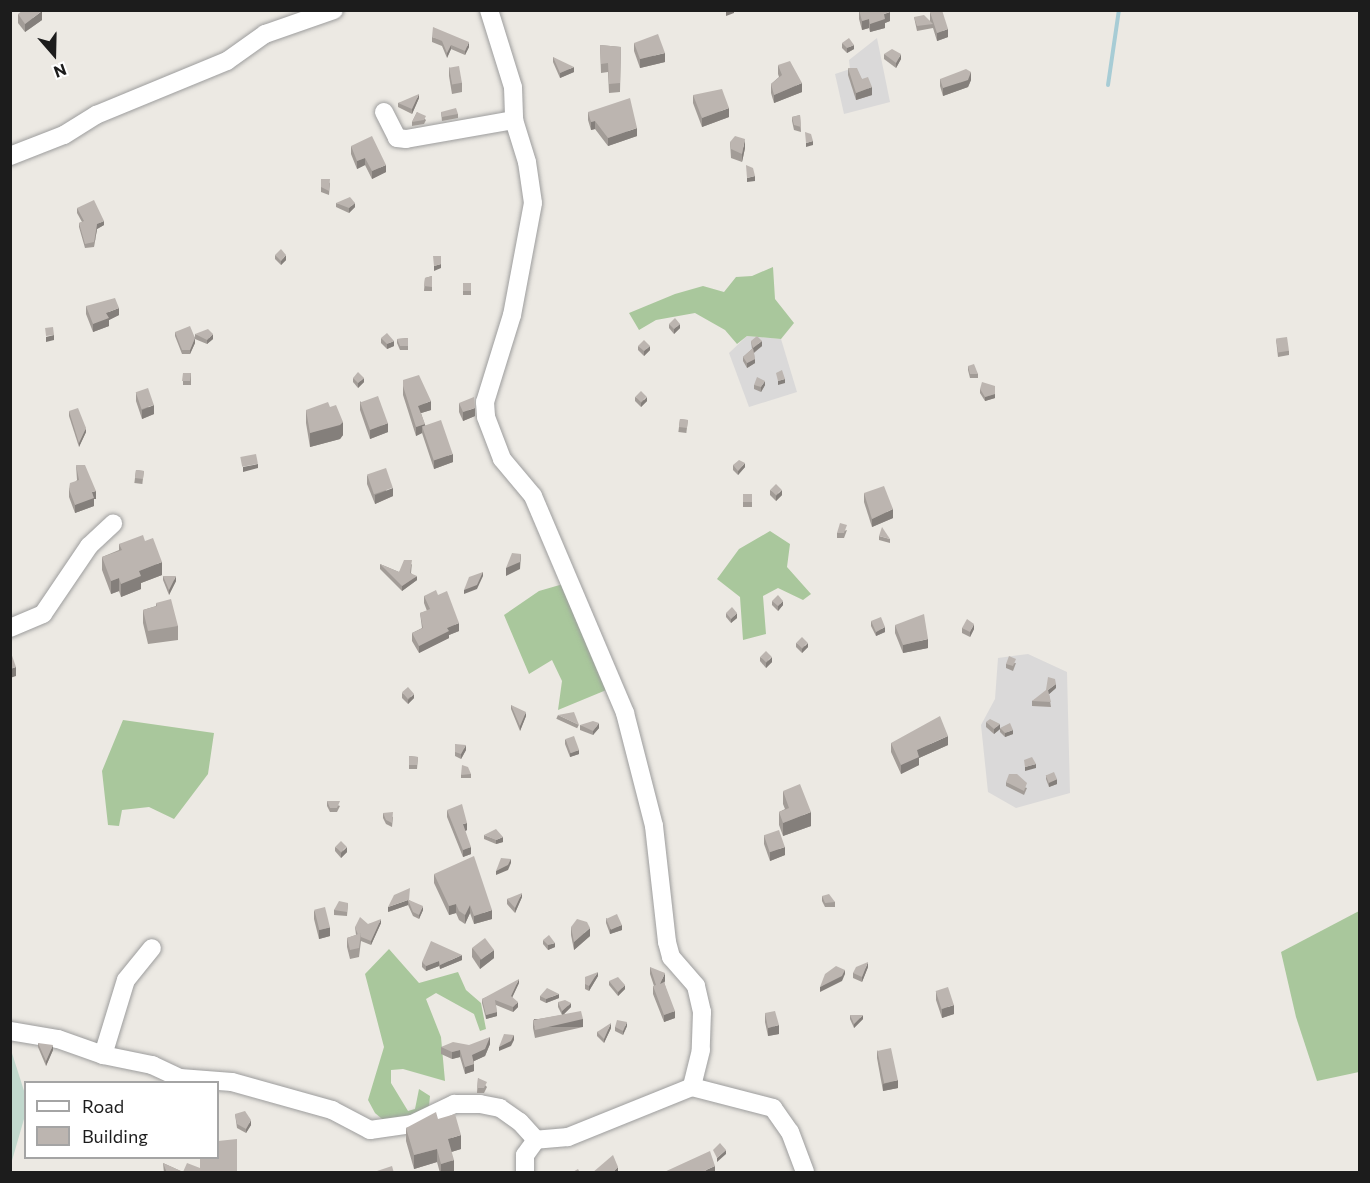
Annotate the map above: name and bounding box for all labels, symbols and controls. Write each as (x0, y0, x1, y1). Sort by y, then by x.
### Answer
north arrow (24, 24, 84, 84)
text: N (51, 60, 69, 82)
legend (24, 1081, 219, 1159)
text: Road (82, 1095, 124, 1117)
text: Building (82, 1125, 148, 1147)

